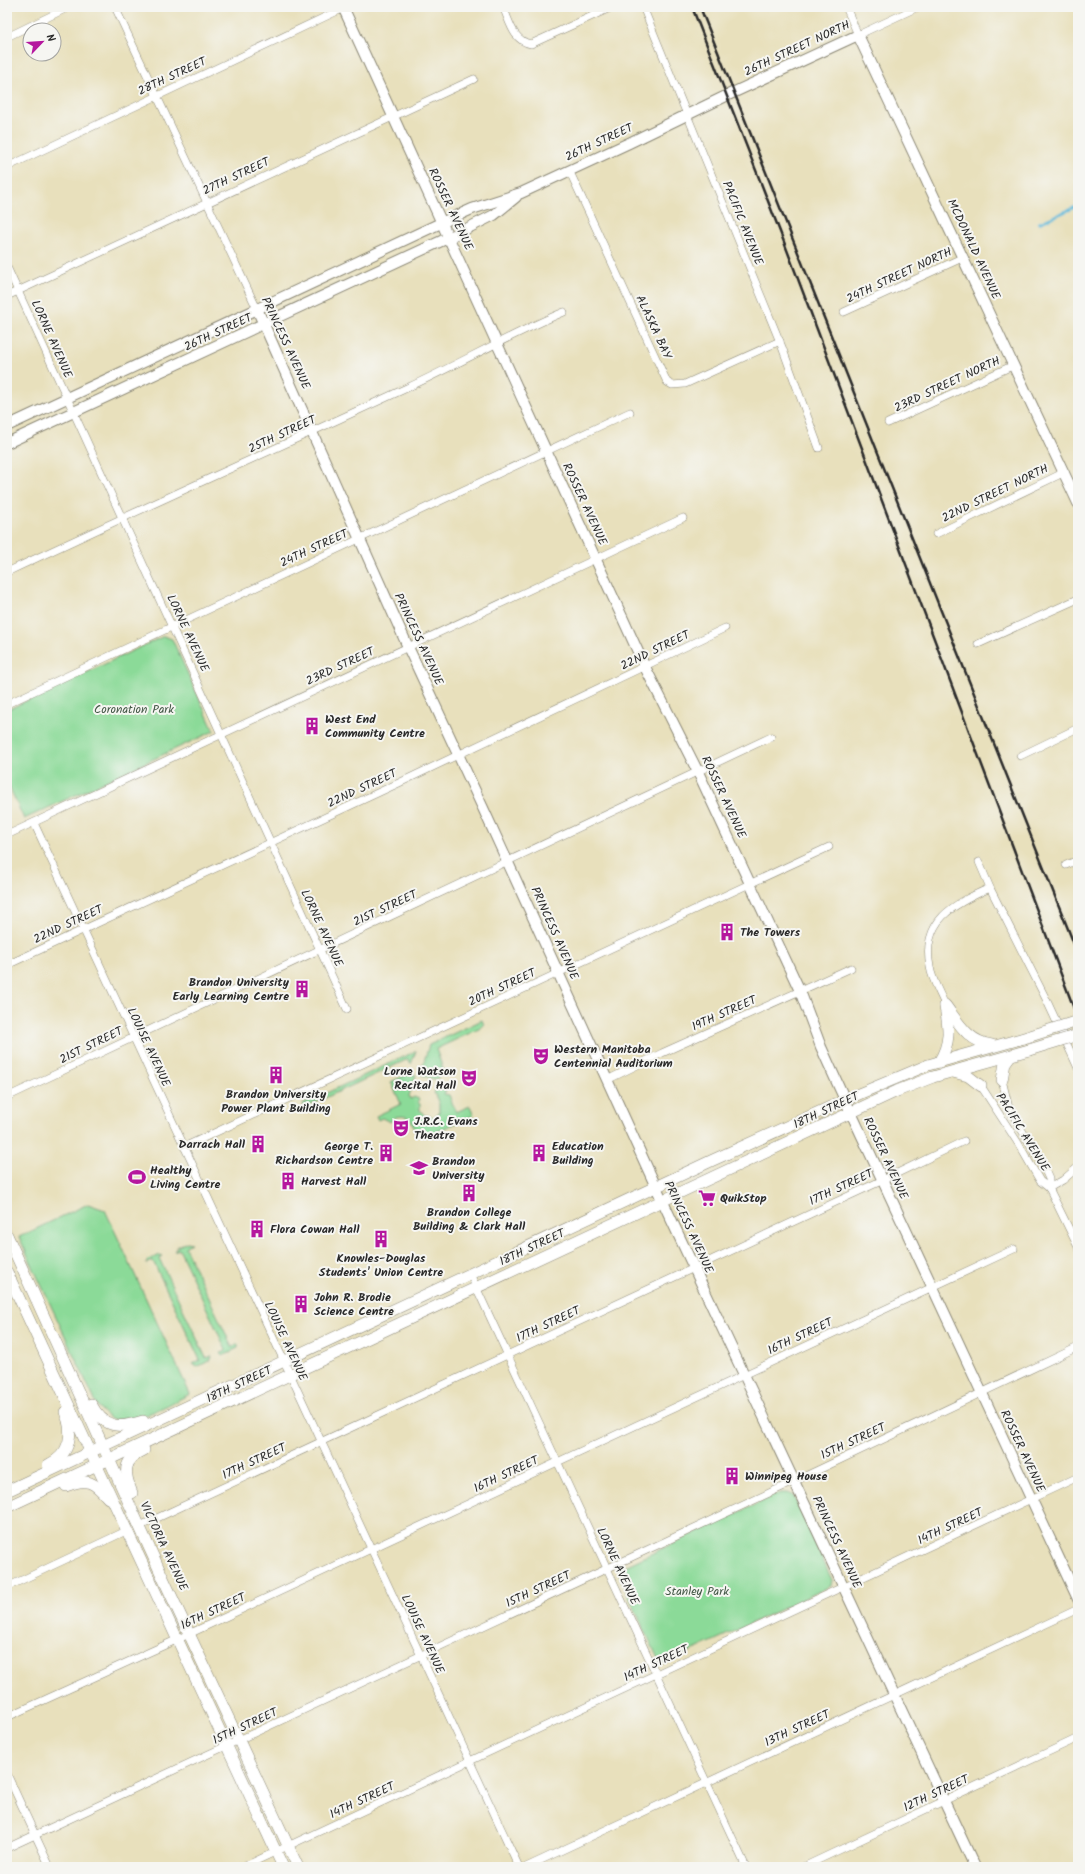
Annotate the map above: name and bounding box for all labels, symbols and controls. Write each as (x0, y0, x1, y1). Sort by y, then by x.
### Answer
street label: 26TH STREET NORTH (741, 16, 853, 81)
north arrow (22, 22, 62, 62)
text: N (41, 31, 60, 45)
street label: 28TH STREET (135, 52, 211, 101)
street label: 26TH STREET (562, 118, 638, 167)
street label: 27TH STREET (200, 152, 274, 200)
street label: ROSSER AVENUE (423, 165, 478, 254)
street label: PACIFIC AVENUE (717, 178, 769, 269)
street label: MCDONALD AVENUE (942, 196, 1006, 304)
street label: 24TH STREET NORTH (843, 243, 955, 308)
street label: ALASKA BAY (630, 292, 677, 363)
street label: PRINCESS AVENUE (256, 294, 316, 393)
street label: LORNE AVENUE (26, 297, 78, 382)
street label: 26TH STREET (181, 308, 257, 357)
street label: 23RD STREET NORTH (891, 351, 1004, 417)
street label: 25TH STREET (245, 410, 321, 458)
street label: 22ND STREET NORTH (939, 459, 1052, 528)
street label: ROSSER AVENUE (557, 460, 612, 549)
street label: 24TH STREET (277, 524, 353, 573)
street label: PRINCESS AVENUE (389, 590, 449, 689)
street label: LORNE AVENUE (161, 591, 214, 676)
street label: 22ND STREET (617, 625, 694, 675)
street label: 23RD STREET (303, 642, 379, 691)
park label: Coronation Park (94, 700, 174, 719)
place label: West End Community Centre (325, 710, 425, 743)
building icon: West End Community Centre (302, 716, 322, 736)
street label: ROSSER AVENUE (696, 753, 751, 842)
street label: 22ND STREET (324, 763, 402, 813)
street label: PRINCESS AVENUE (525, 884, 584, 984)
street label: 21ST STREET (350, 885, 422, 932)
street label: LORNE AVENUE (295, 886, 348, 971)
street label: 22ND STREET (30, 899, 108, 949)
building icon: The Towers (717, 922, 737, 942)
place label: The Towers (740, 923, 800, 942)
street label: 20TH STREET (465, 963, 541, 1011)
place label: Brandon University Early Learning Centre (173, 973, 290, 1006)
building icon: Brandon University Early Learning Centre (292, 979, 312, 999)
street label: 19TH STREET (689, 990, 761, 1036)
street label: LOUISE AVENUE (122, 1004, 176, 1091)
street label: 21ST STREET (56, 1021, 128, 1069)
place label: Western Manitoba Centennial Auditorium (554, 1040, 673, 1073)
theatre icon: Western Manitoba Centennial Auditorium (531, 1046, 551, 1066)
place label: Lorne Watson Recital Hall (384, 1062, 457, 1095)
building icon: Brandon University Power Plant Building (266, 1065, 286, 1085)
theatre icon: Lorne Watson Recital Hall (459, 1068, 479, 1088)
place label: Brandon University Power Plant Building (221, 1085, 331, 1118)
street label: 18TH STREET (790, 1086, 864, 1134)
street label: PACIFIC AVENUE (991, 1089, 1055, 1176)
place label: J.R.C. Evans Theatre (414, 1112, 478, 1145)
street label: ROSSER AVENUE (858, 1114, 913, 1203)
theatre icon: J.R.C. Evans Theatre (391, 1118, 411, 1138)
building icon: Darrach Hall (248, 1134, 268, 1154)
place label: Darrach Hall (179, 1135, 246, 1154)
place label: George T. Richardson Centre (275, 1137, 373, 1170)
place label: Education Building (552, 1137, 604, 1170)
building icon: George T. Richardson Centre (376, 1143, 396, 1163)
building icon: Education Building (529, 1143, 549, 1163)
place label: Brandon University (432, 1152, 485, 1185)
school or university icon: Brandon University (409, 1158, 429, 1178)
place label: Healthy Living Centre (150, 1161, 221, 1194)
street label: 17TH STREET (806, 1164, 878, 1211)
sports icon: Healthy Living Centre (127, 1167, 147, 1187)
building icon: Harvest Hall (278, 1171, 298, 1191)
place label: Harvest Hall (301, 1172, 367, 1191)
street label: PRINCESS AVENUE (659, 1178, 719, 1277)
building icon: Brandon College Building & Clark Hall (459, 1183, 479, 1203)
supermarket icon: QuikStop (697, 1188, 717, 1208)
place label: QuikStop (720, 1189, 767, 1208)
place label: Brandon College Building & Clark Hall (413, 1203, 526, 1236)
building icon: Flora Cowan Hall (247, 1219, 267, 1239)
place label: Flora Cowan Hall (270, 1220, 360, 1239)
street label: 18TH STREET (496, 1223, 570, 1271)
building icon: Knowles-Douglas Students' Union Centre (371, 1229, 391, 1249)
place label: Knowles-Douglas Students' Union Centre (319, 1249, 443, 1282)
place label: John R. Brodie Science Centre (314, 1288, 394, 1321)
building icon: John R. Brodie Science Centre (291, 1294, 311, 1314)
street label: LOUISE AVENUE (259, 1298, 313, 1385)
street label: 17TH STREET (513, 1301, 585, 1348)
street label: 16TH STREET (764, 1312, 837, 1360)
street label: 18TH STREET (203, 1360, 277, 1408)
street label: ROSSER AVENUE (995, 1407, 1050, 1496)
street label: 15TH STREET (818, 1417, 890, 1465)
street label: 17TH STREET (219, 1438, 291, 1485)
street label: 16TH STREET (470, 1450, 543, 1498)
building icon: Winnipeg House (722, 1466, 742, 1486)
place label: Winnipeg House (745, 1467, 827, 1486)
street label: PRINCESS AVENUE (807, 1493, 867, 1592)
street label: VICTORIA AVENUE (134, 1498, 193, 1595)
street label: 14TH STREET (915, 1502, 987, 1550)
street label: LORNE AVENUE (591, 1524, 644, 1609)
street label: 15TH STREET (503, 1565, 575, 1613)
park label: Stanley Park (665, 1582, 729, 1601)
street label: 16TH STREET (177, 1587, 250, 1635)
street label: LOUISE AVENUE (396, 1591, 450, 1678)
street label: 14TH STREET (621, 1639, 693, 1687)
street label: 15TH STREET (210, 1702, 282, 1750)
street label: 13TH STREET (761, 1704, 834, 1752)
street label: 12TH STREET (900, 1769, 973, 1817)
street label: 14TH STREET (327, 1776, 399, 1824)

